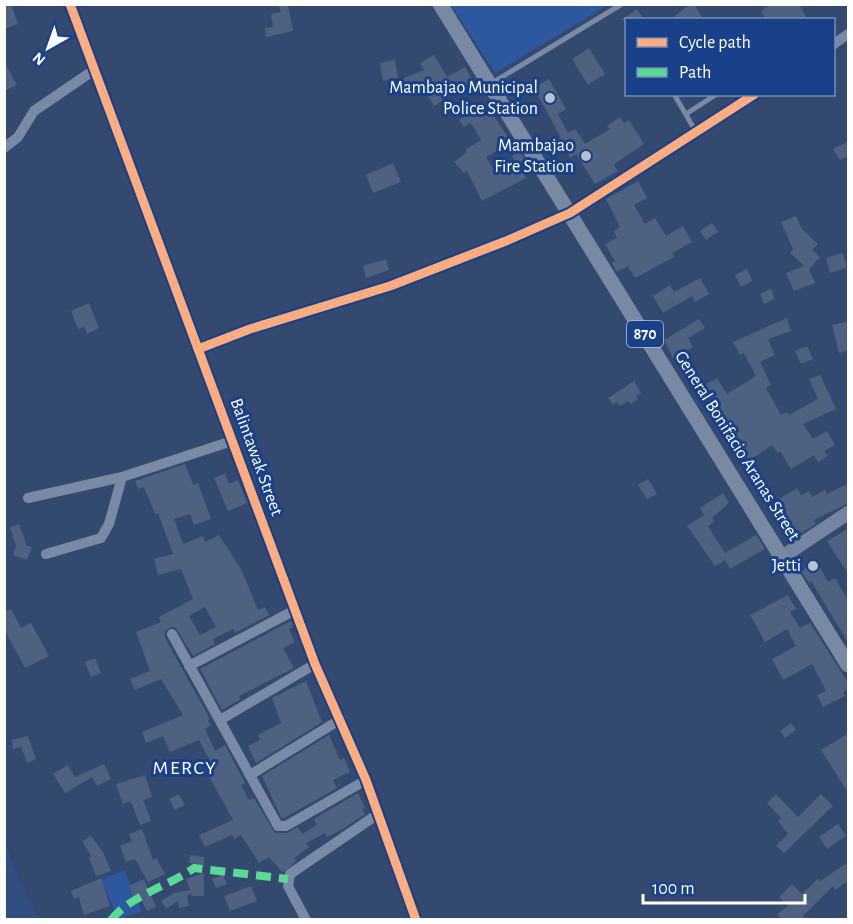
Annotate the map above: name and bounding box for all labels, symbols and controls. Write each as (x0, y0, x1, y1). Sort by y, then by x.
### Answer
north arrow (18, 18, 78, 78)
legend (625, 18, 835, 96)
text: Cycle path (679, 34, 751, 52)
text: N (30, 49, 48, 68)
text: Path (679, 64, 711, 82)
place label: Mambajao Municipal Police Station (389, 79, 538, 118)
marker: Mambajao Municipal Police Station (543, 91, 557, 105)
place label: Mambajao Fire Station (494, 137, 574, 176)
marker: Mambajao Fire Station (579, 149, 593, 163)
road number: 870 (627, 321, 663, 347)
street label: General Bonifacio Aranas Street (671, 348, 803, 544)
street label: Balintawak Street (226, 396, 286, 518)
place label: Jetti (772, 557, 801, 575)
marker: Jetti (806, 559, 820, 573)
district label: MERCY (153, 758, 217, 778)
scale bar (643, 867, 805, 905)
text: 100 m (652, 880, 695, 898)

